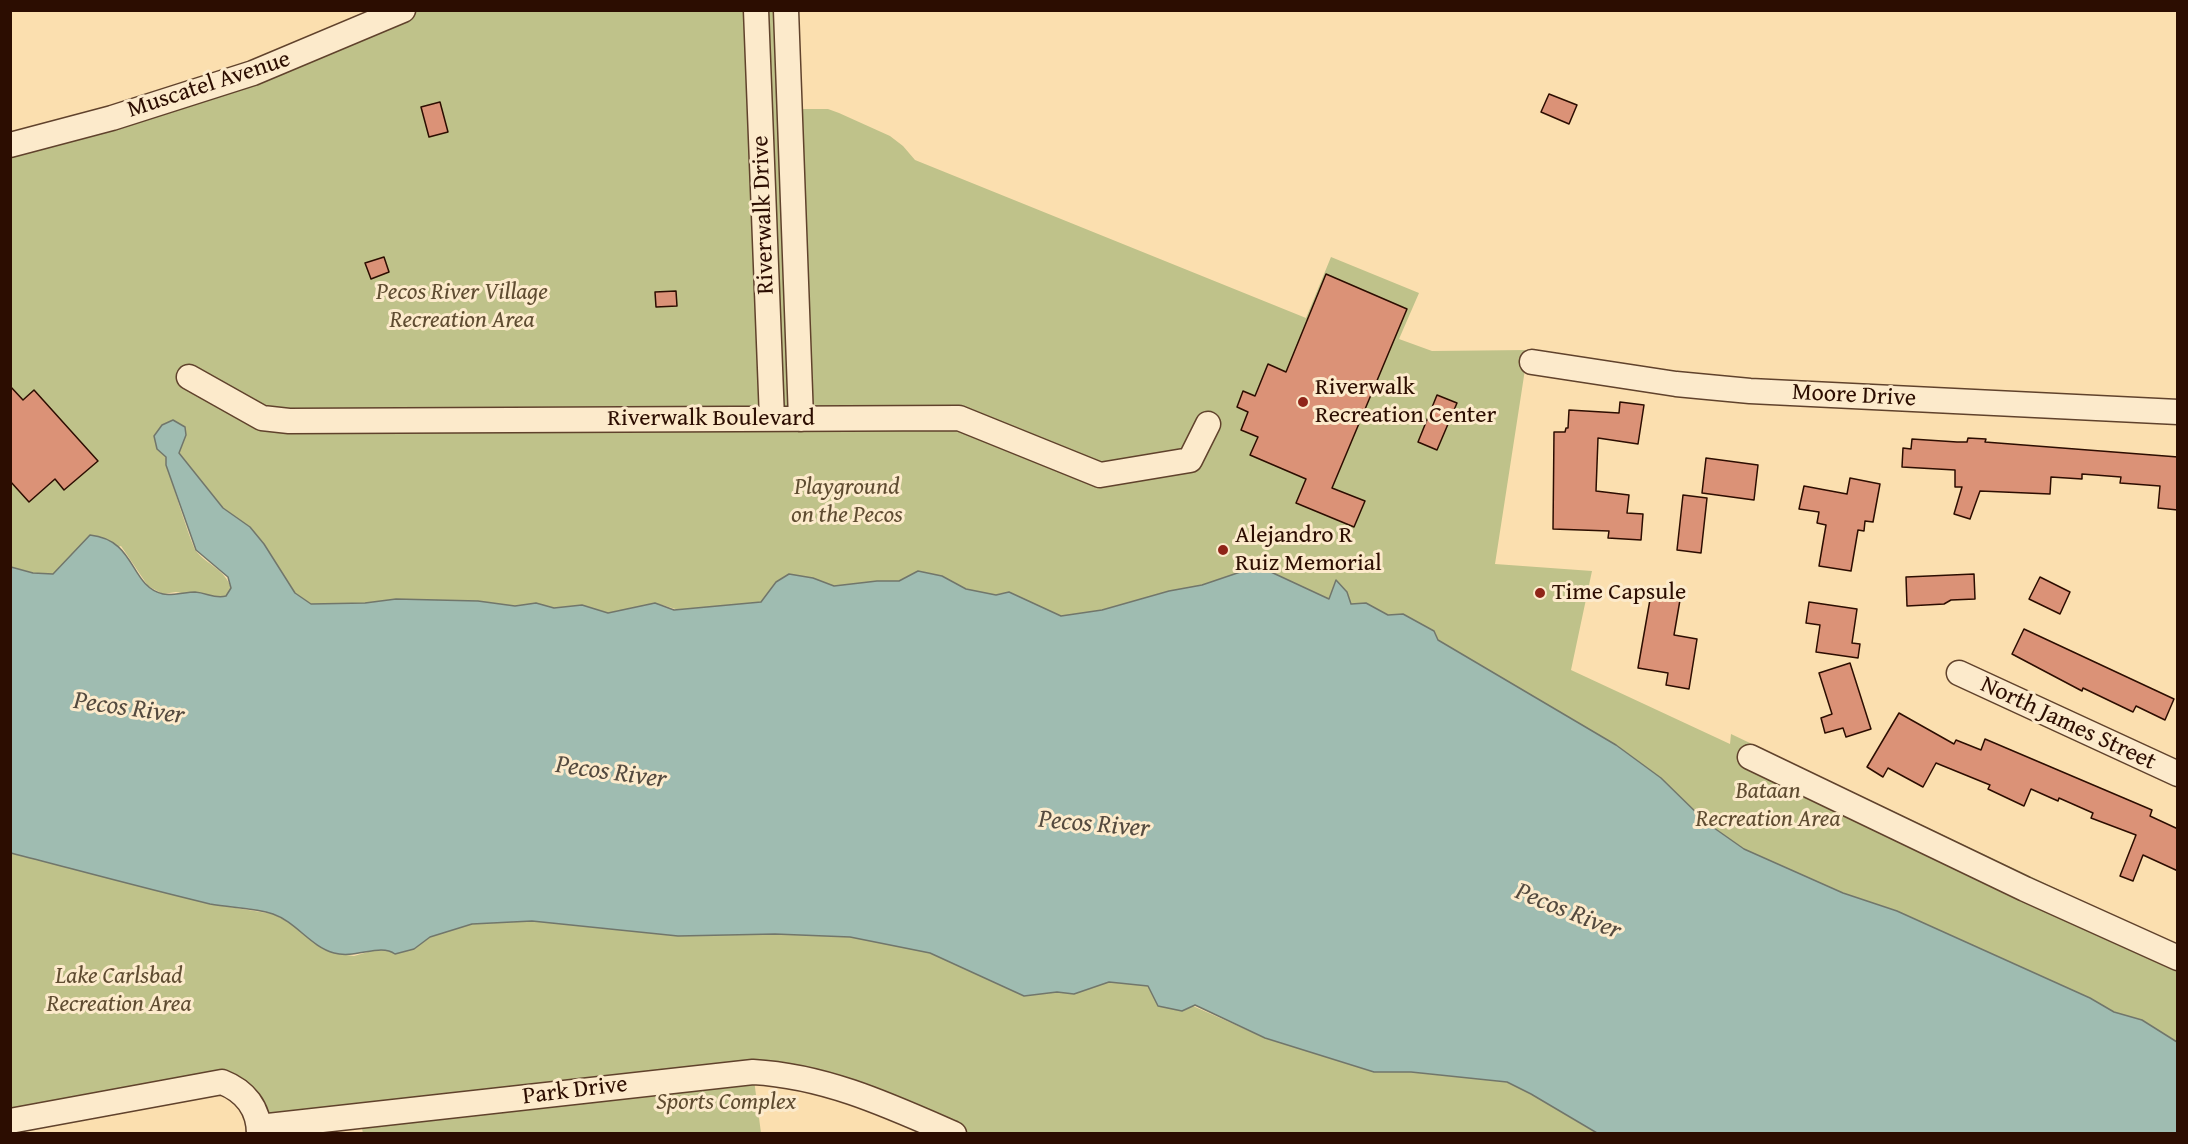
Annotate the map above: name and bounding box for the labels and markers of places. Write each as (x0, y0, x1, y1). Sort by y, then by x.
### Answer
place label: Riverwalk Recreation Center (1315, 374, 1496, 430)
marker: Riverwalk Recreation Center (1296, 395, 1310, 409)
place label: Alejandro R Ruiz Memorial (1235, 522, 1382, 578)
marker: Alejandro R Ruiz Memorial (1216, 543, 1230, 557)
place label: Time Capsule (1552, 579, 1686, 607)
marker: Time Capsule (1533, 586, 1547, 600)

